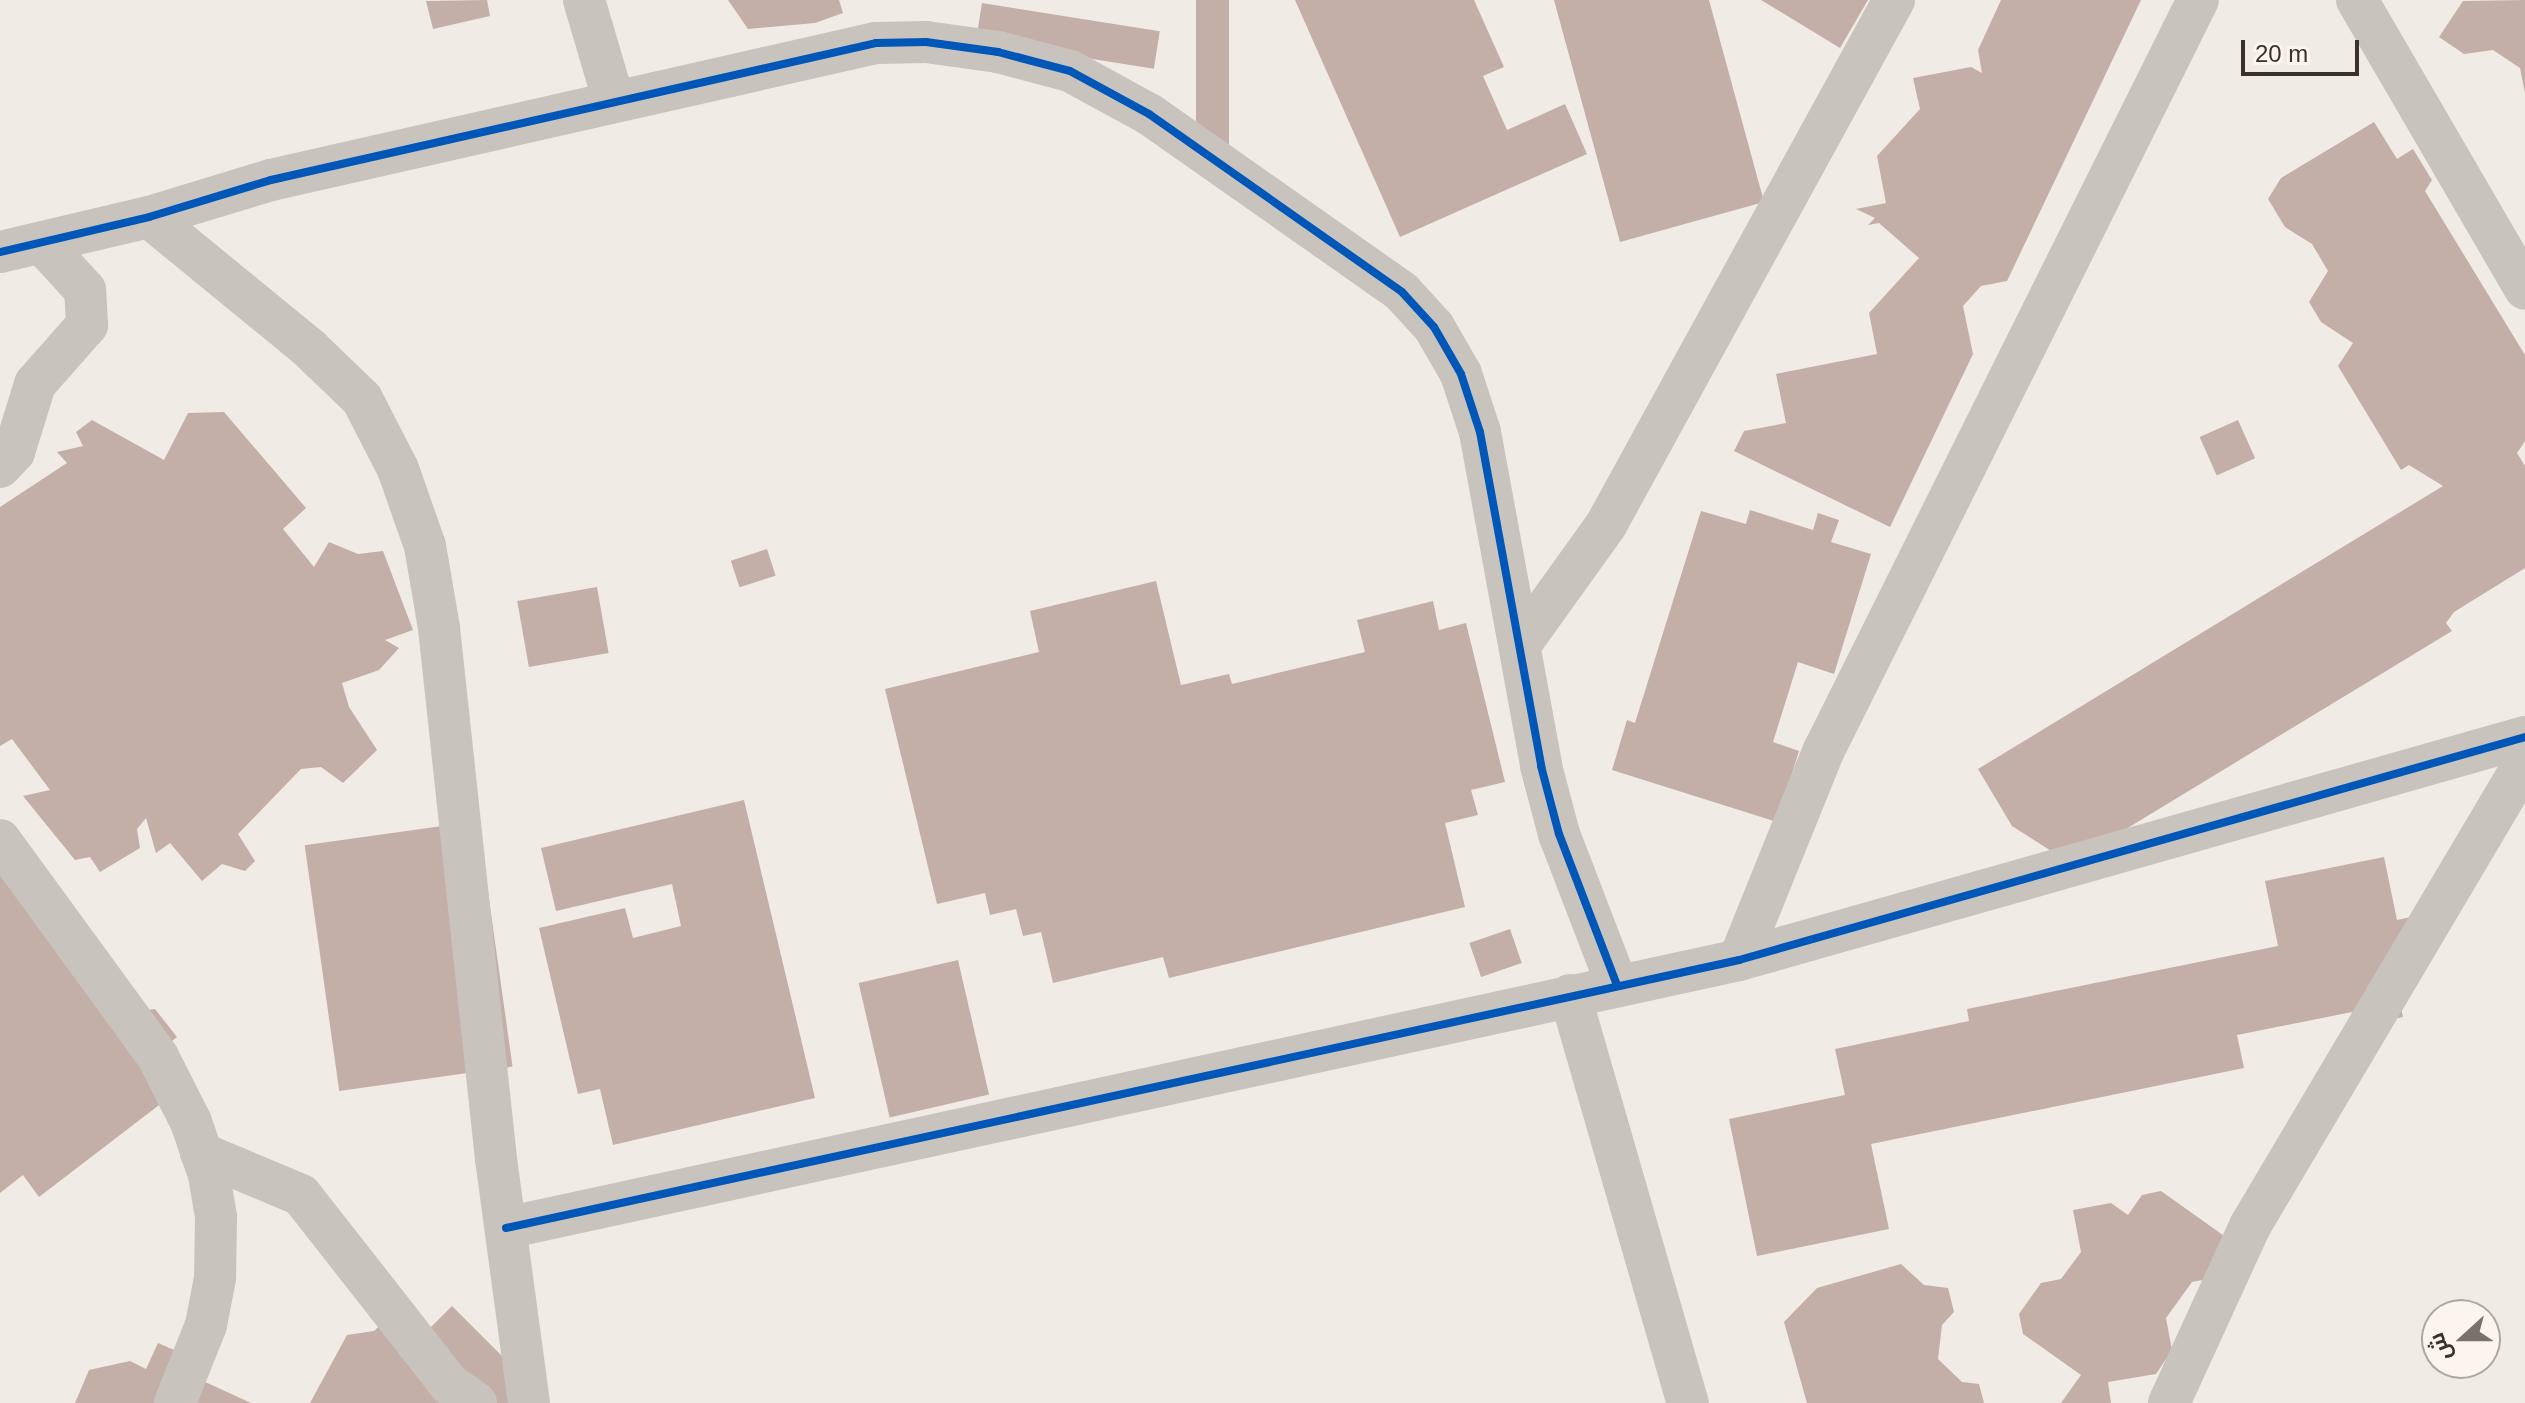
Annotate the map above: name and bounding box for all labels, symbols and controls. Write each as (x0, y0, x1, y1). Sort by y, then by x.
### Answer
scale bar (2245, 24, 2363, 74)
text: 20 m (2255, 40, 2308, 67)
north arrow (2421, 1299, 2501, 1379)
text: ش (2423, 1329, 2457, 1365)

